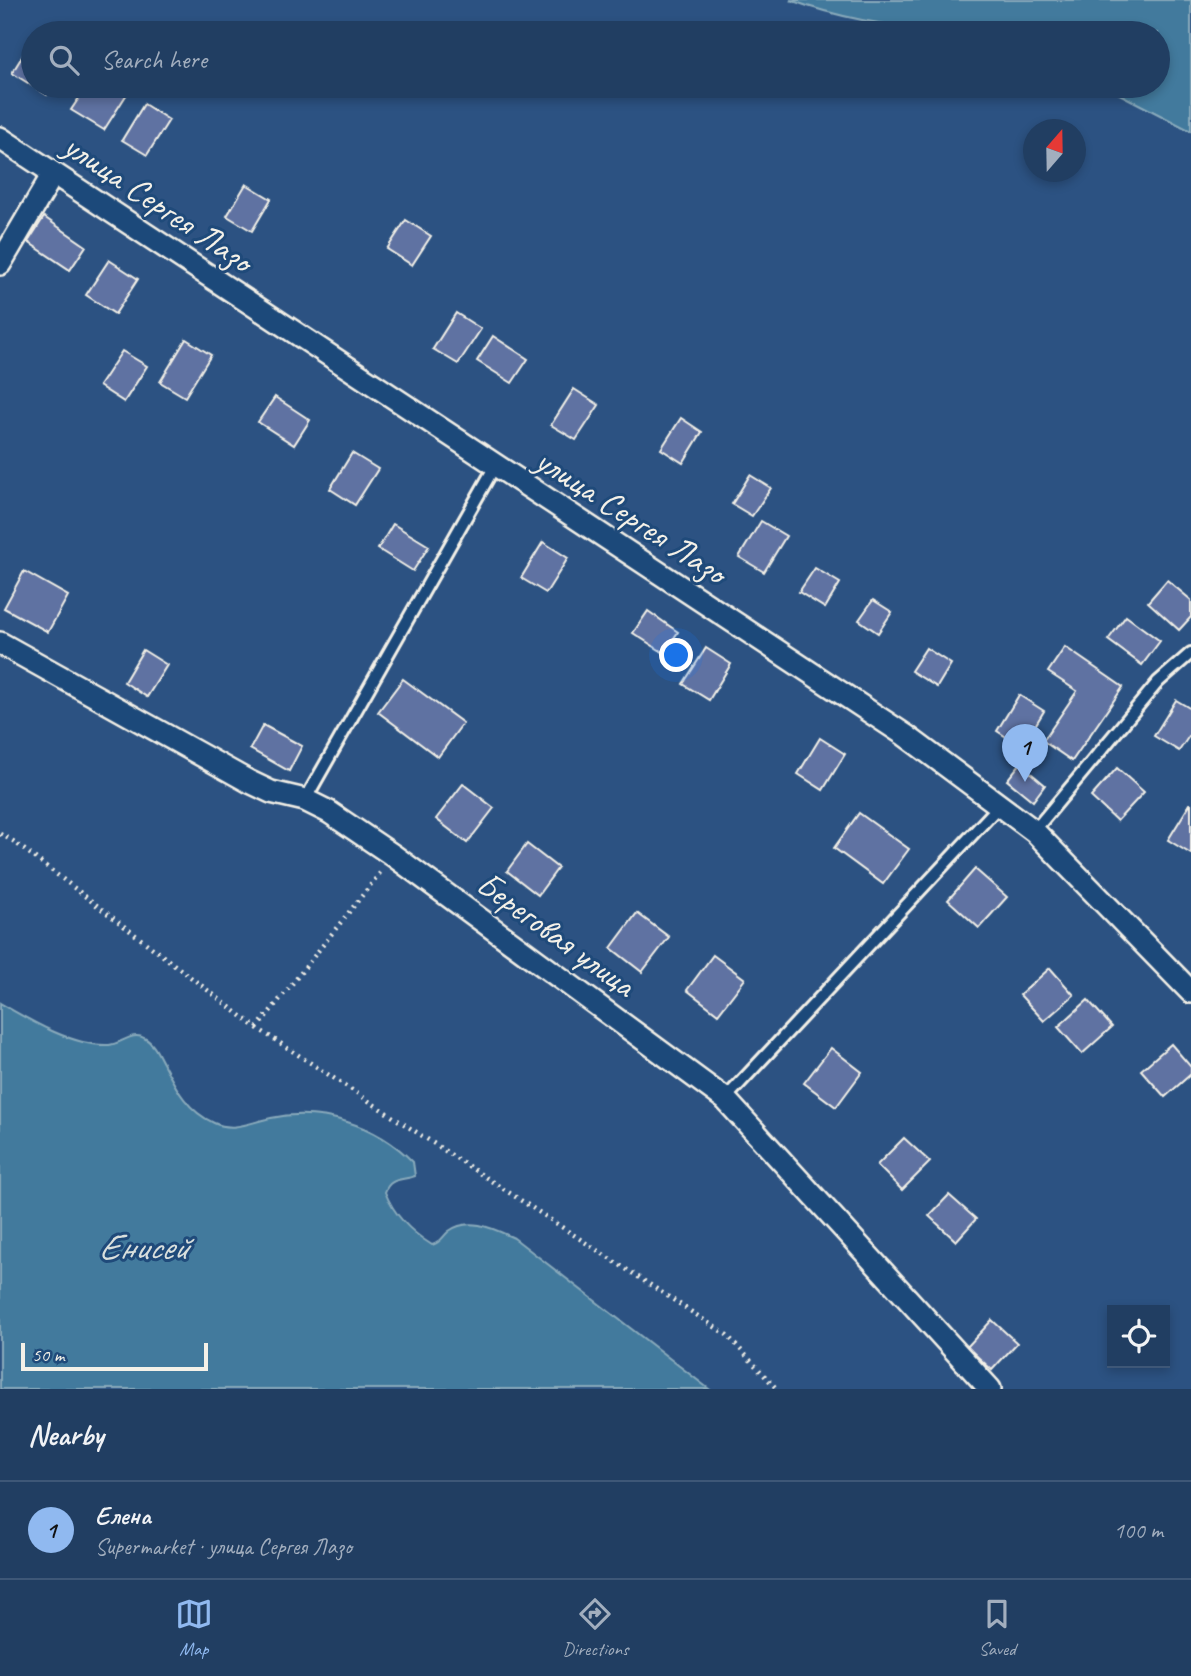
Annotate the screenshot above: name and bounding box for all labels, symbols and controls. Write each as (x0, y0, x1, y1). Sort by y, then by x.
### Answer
search box (21, 21, 1170, 98)
icon: search (45, 41, 83, 79)
text: Search here (101, 43, 207, 76)
north arrow (1023, 119, 1086, 182)
street label: улица Сергея Лазо (53, 122, 264, 285)
street label: улица Сергея Лазо (525, 437, 738, 596)
your location (659, 638, 693, 672)
pin: 1 (1002, 724, 1048, 782)
street label: Береговая улица (468, 861, 646, 1008)
water label: Енисей (98, 1223, 195, 1270)
map controls (1107, 1305, 1170, 1368)
button: locate (1107, 1305, 1170, 1368)
scale bar (21, 1340, 208, 1372)
text: 50 m (32, 1343, 64, 1367)
text: Nearby (28, 1416, 104, 1454)
text: Елена (95, 1499, 151, 1532)
text: 1 (46, 1516, 56, 1545)
text: 100 m (1114, 1516, 1163, 1545)
text: Supermarket · улица Сергея Лазо (95, 1532, 352, 1561)
tab: Map (175, 1595, 213, 1661)
tab: Directions (562, 1595, 629, 1661)
tab: Saved (978, 1595, 1016, 1661)

